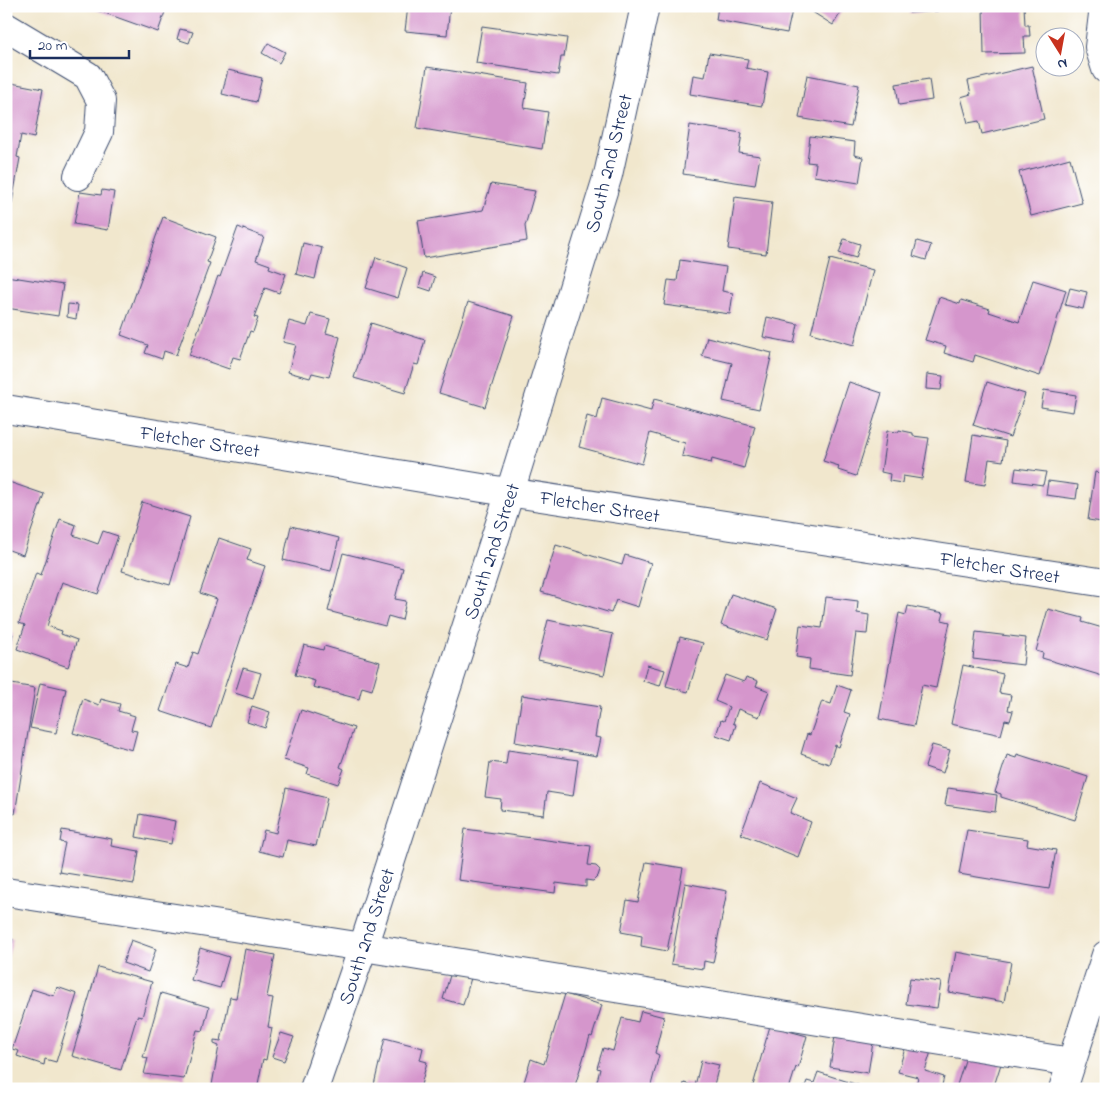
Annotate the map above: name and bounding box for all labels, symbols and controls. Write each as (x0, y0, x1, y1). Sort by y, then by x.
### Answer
scale bar (30, 28, 129, 60)
north arrow (1034, 28, 1084, 78)
text: 20 m (38, 35, 68, 57)
text: N (1056, 52, 1069, 74)
street label: South 2nd Street (579, 91, 642, 236)
street label: Fletcher Street (137, 420, 262, 467)
street label: South 2nd Street (458, 479, 529, 624)
street label: Fletcher Street (537, 485, 662, 532)
street label: Fletcher Street (937, 546, 1062, 593)
street label: South 2nd Street (333, 864, 404, 1009)

